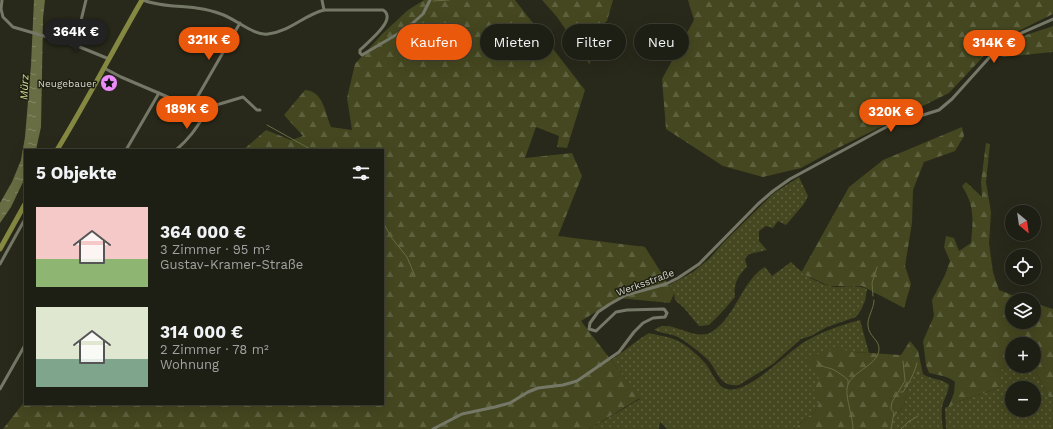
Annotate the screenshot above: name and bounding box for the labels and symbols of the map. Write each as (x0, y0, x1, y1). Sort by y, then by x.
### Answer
pin: 364K € (43, 19, 109, 53)
pin: 321K € (176, 27, 242, 61)
pin: 314K € (961, 30, 1027, 64)
place icon: Neugebauer (99, 73, 119, 93)
water label: Mürz (18, 74, 31, 100)
place label: Neugebauer (38, 78, 96, 89)
pin: 189K € (154, 96, 220, 130)
pin: 320K € (858, 99, 924, 133)
north arrow (1005, 205, 1041, 241)
street label: Werksstraße (615, 267, 676, 298)

